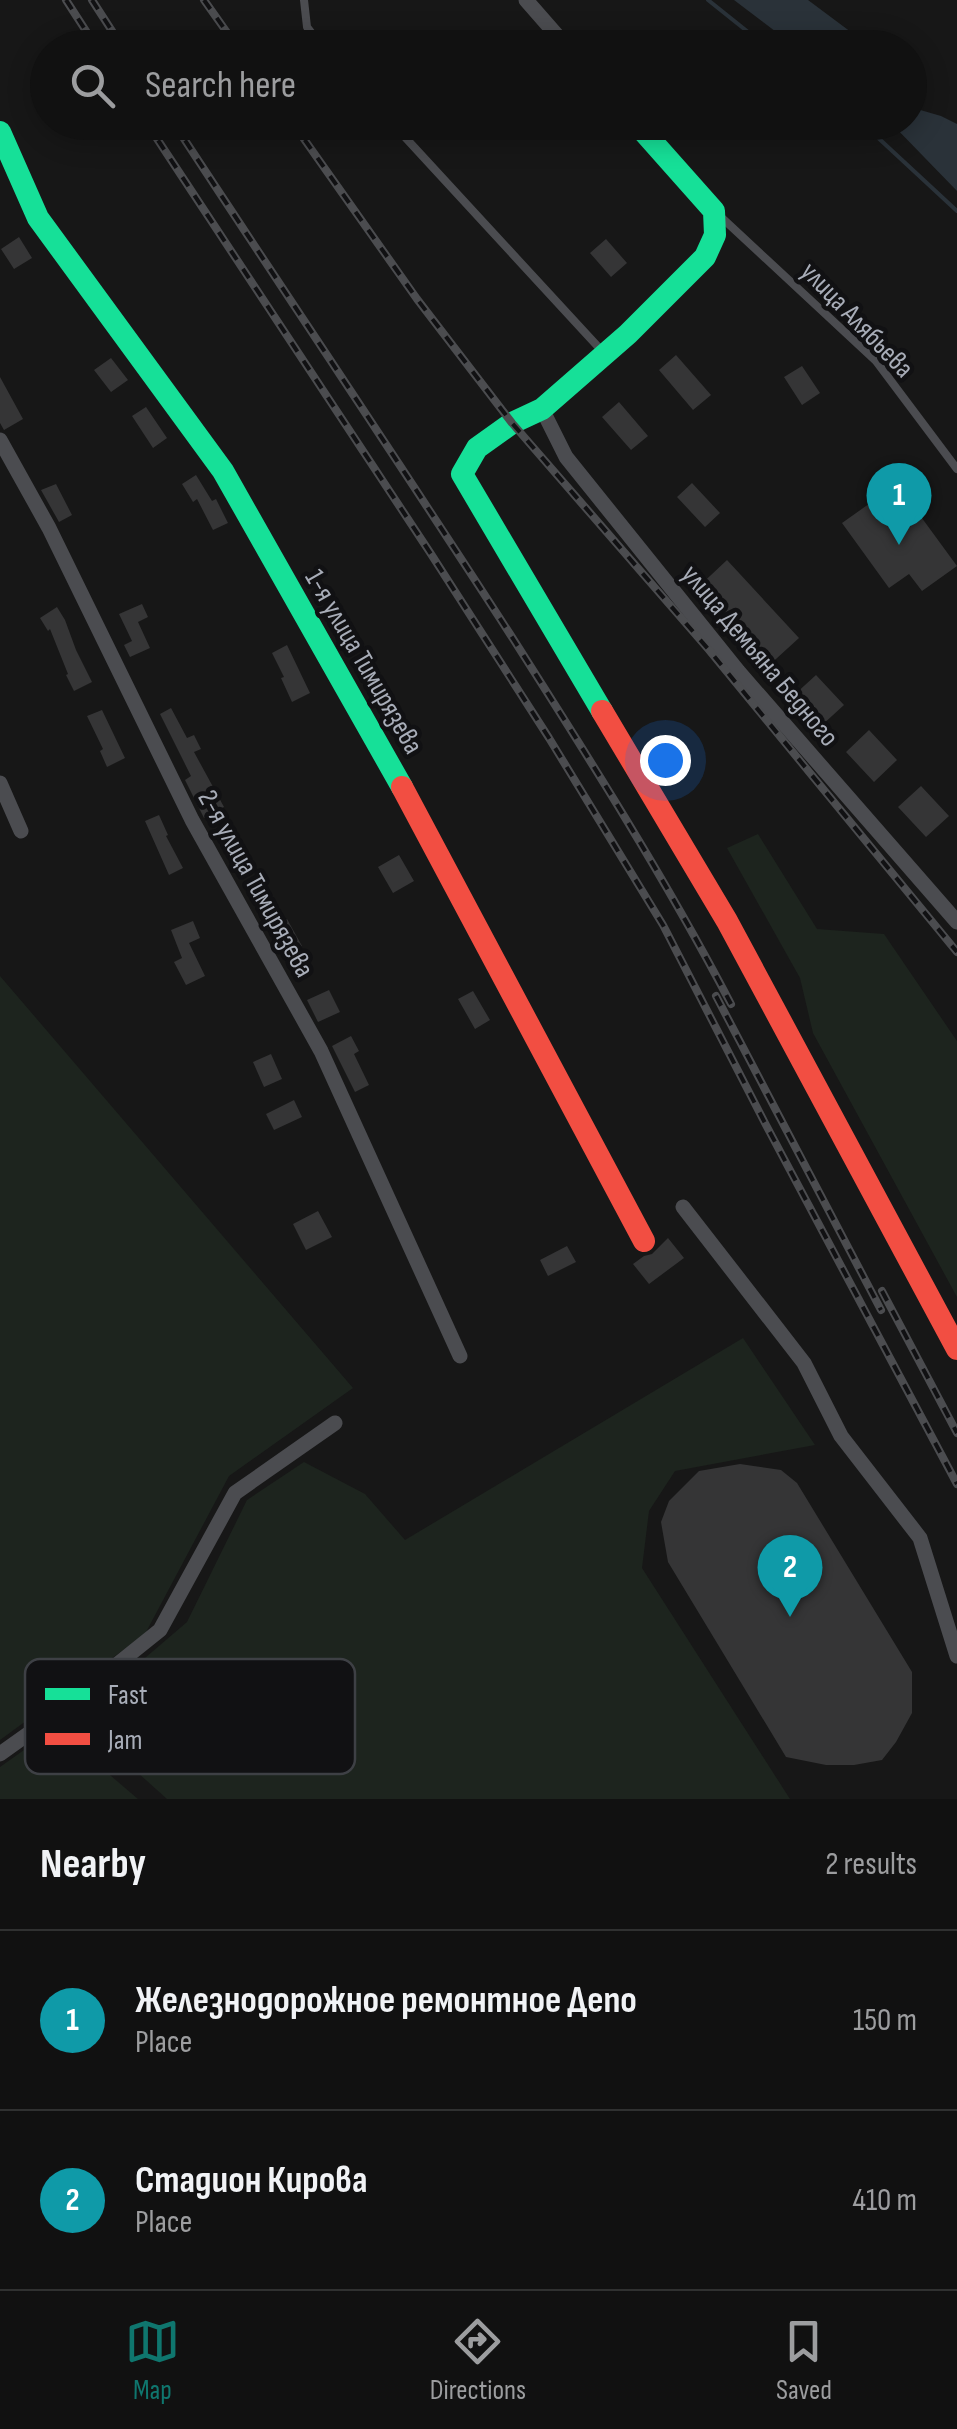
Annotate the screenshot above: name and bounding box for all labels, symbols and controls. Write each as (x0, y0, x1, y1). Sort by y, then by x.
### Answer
search box (30, 30, 927, 140)
icon: search (65, 58, 120, 113)
text: Search here (145, 63, 296, 108)
street label: улица Алябьева (794, 255, 920, 385)
pin: 1 (866, 462, 932, 545)
street label: улица Демьяна Бедного (674, 559, 845, 753)
street label: 1-я улица Тимирязева (298, 564, 430, 760)
your location (640, 735, 691, 786)
street label: 2-я улица Тимирязева (191, 784, 321, 983)
pin: 2 (758, 1534, 822, 1617)
legend (25, 1659, 355, 1774)
text: Fast (108, 1679, 147, 1712)
text: Jam (107, 1724, 143, 1757)
text: Nearby (40, 1839, 146, 1890)
text: 2 results (825, 1845, 917, 1884)
text: Железнодорожное ремонтное Депо (135, 1978, 637, 2023)
text: 1 (66, 2001, 79, 2040)
text: 150 m (853, 2001, 917, 2040)
text: Place (135, 2023, 192, 2062)
text: Стадион Кирова (135, 2158, 367, 2203)
text: 2 (65, 2181, 80, 2220)
text: 410 m (852, 2181, 917, 2220)
text: Place (135, 2203, 192, 2242)
tab: Map (125, 2314, 180, 2407)
tab: Directions (430, 2314, 526, 2407)
tab: Saved (776, 2314, 832, 2407)

